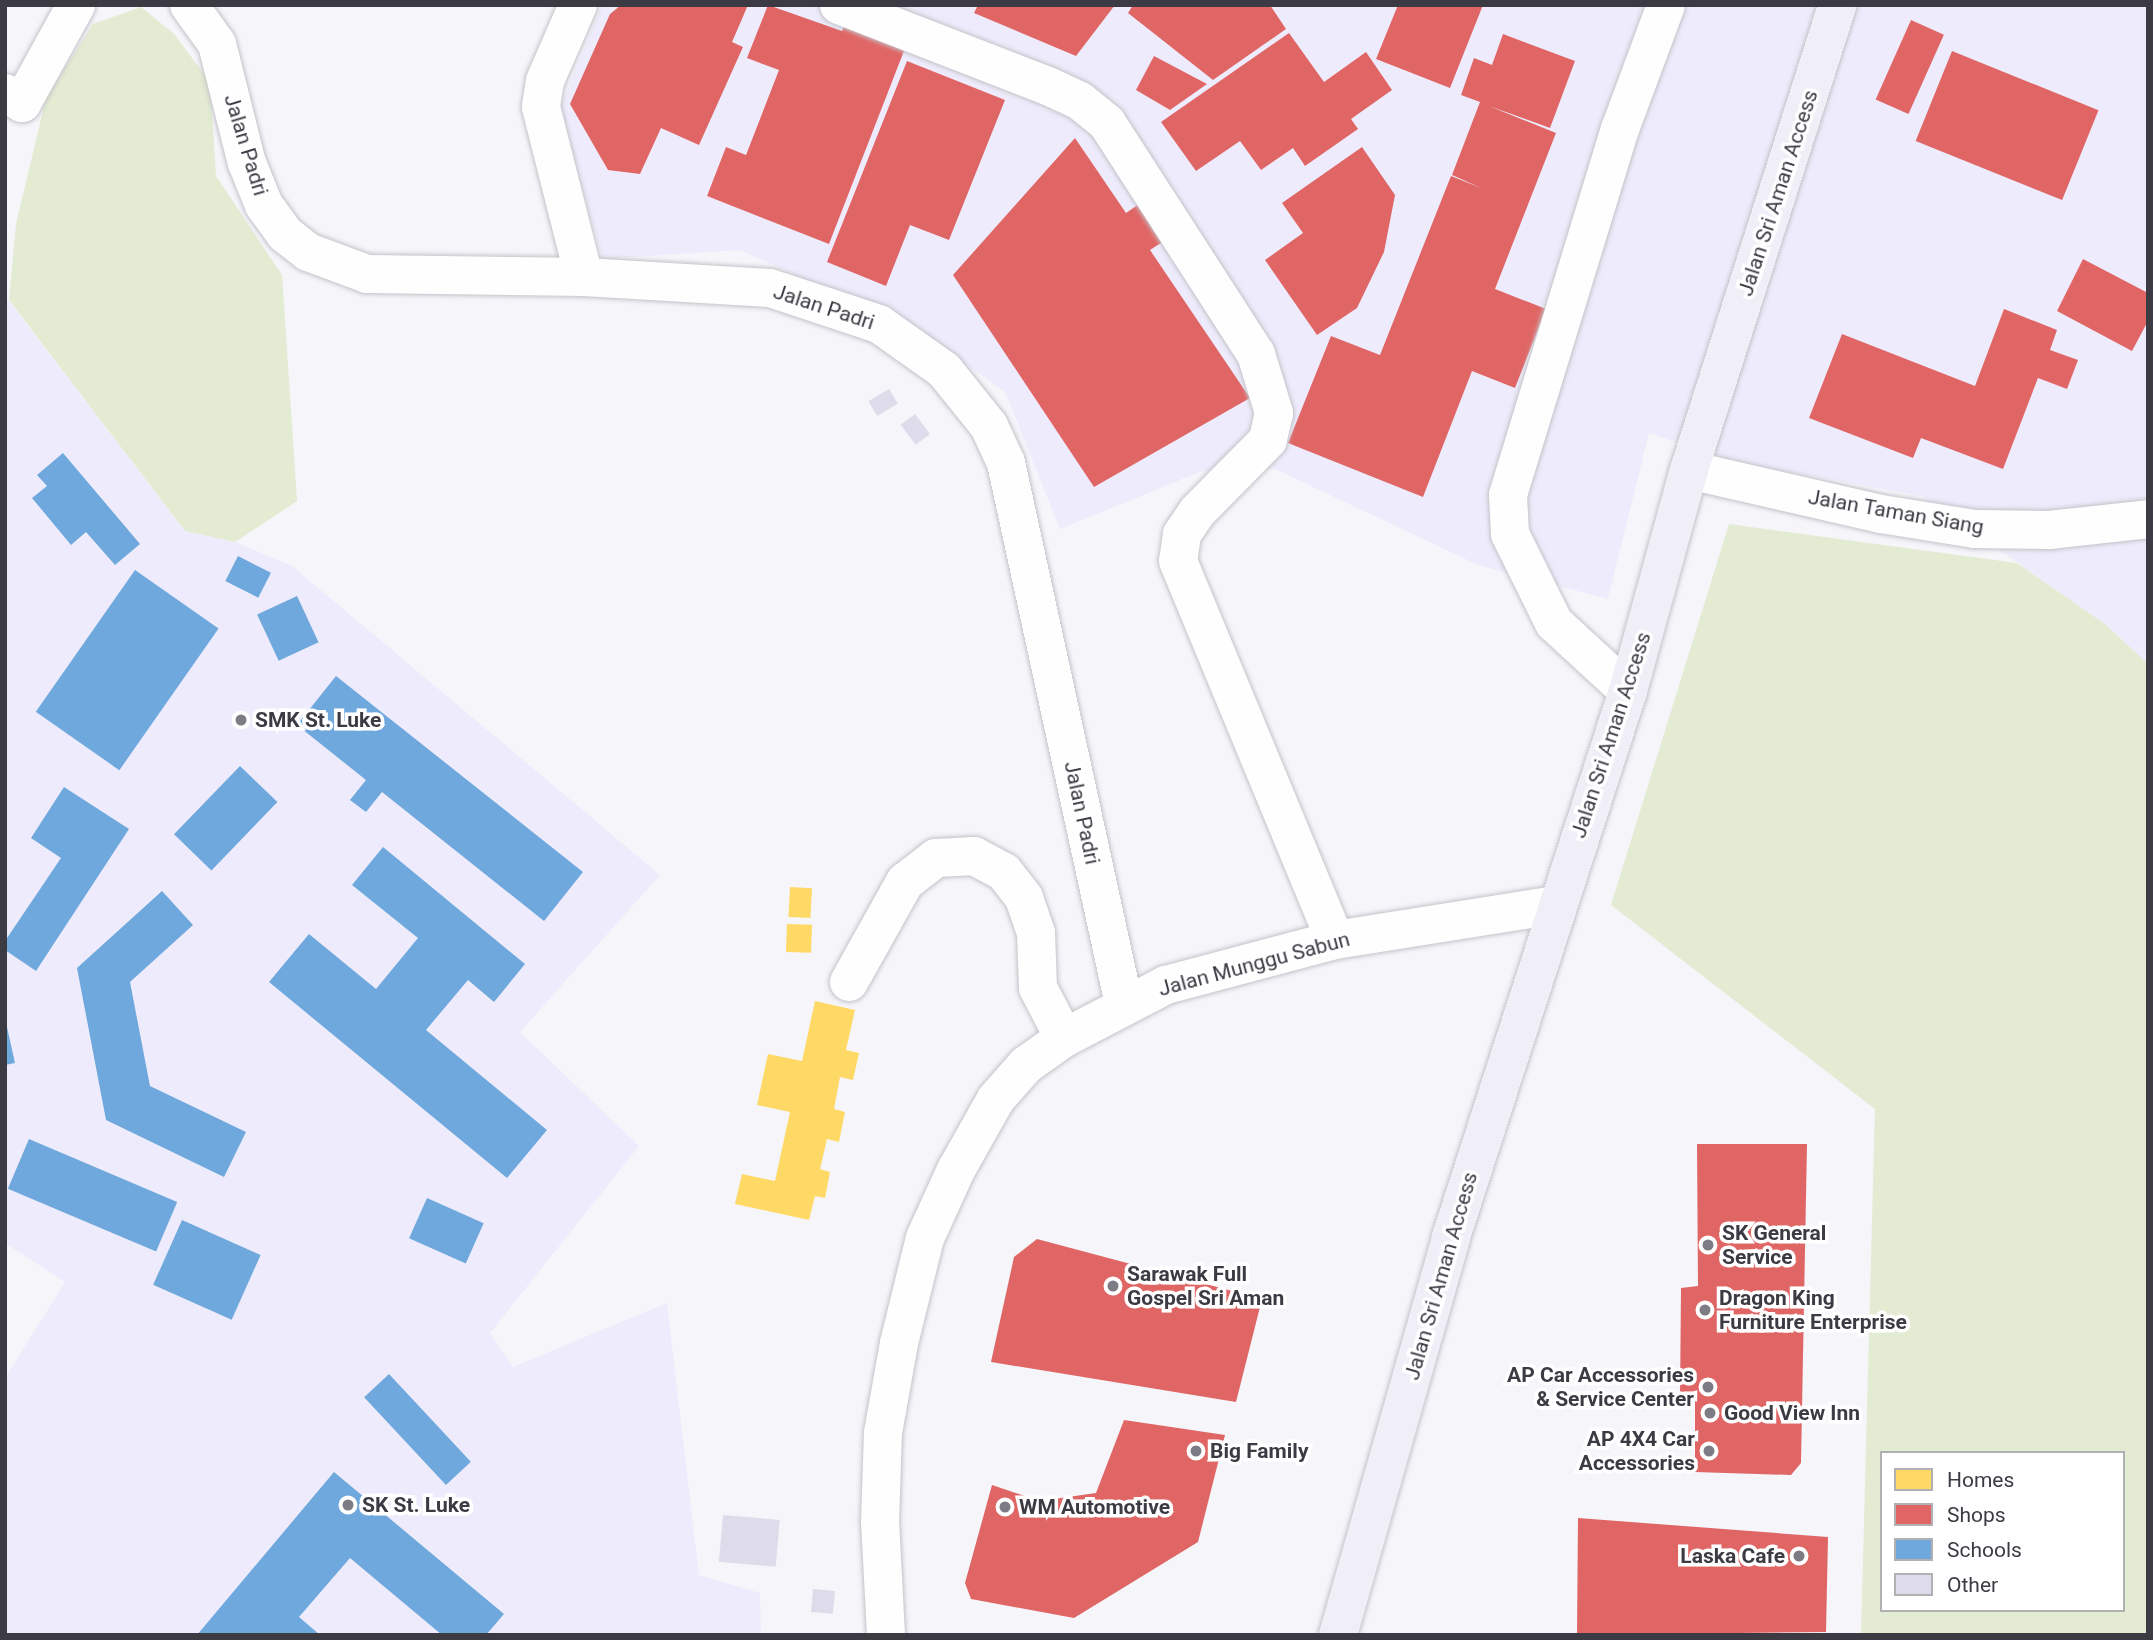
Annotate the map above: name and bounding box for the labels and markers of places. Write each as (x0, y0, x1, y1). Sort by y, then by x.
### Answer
place label: SMK St. Luke (255, 707, 381, 733)
marker: SMK St. Luke (233, 712, 249, 728)
place label: SK General Service (1722, 1220, 1826, 1270)
marker: SK General Service (1700, 1237, 1716, 1253)
place label: Sarawak Full Gospel Sri Aman (1127, 1261, 1284, 1311)
marker: Sarawak Full Gospel Sri Aman (1105, 1278, 1121, 1294)
place label: Dragon King Furniture Enterprise (1719, 1285, 1907, 1335)
marker: Dragon King Furniture Enterprise (1697, 1302, 1713, 1318)
place label: AP Car Accessories & Service Center (1507, 1362, 1694, 1412)
marker: AP Car Accessories & Service Center (1700, 1379, 1716, 1395)
place label: Good View Inn (1724, 1400, 1860, 1426)
marker: Good View Inn (1702, 1405, 1718, 1421)
place label: AP 4X4 Car Accessories (1579, 1426, 1695, 1476)
place label: Big Family (1210, 1438, 1308, 1464)
marker: Big Family (1188, 1443, 1204, 1459)
marker: AP 4X4 Car Accessories (1701, 1443, 1717, 1459)
place label: SK St. Luke (362, 1492, 470, 1518)
place label: WM Automotive (1019, 1494, 1170, 1520)
marker: SK St. Luke (340, 1497, 356, 1513)
marker: WM Automotive (997, 1499, 1013, 1515)
place label: Laska Cafe (1680, 1543, 1785, 1569)
marker: Laska Cafe (1791, 1548, 1807, 1564)

